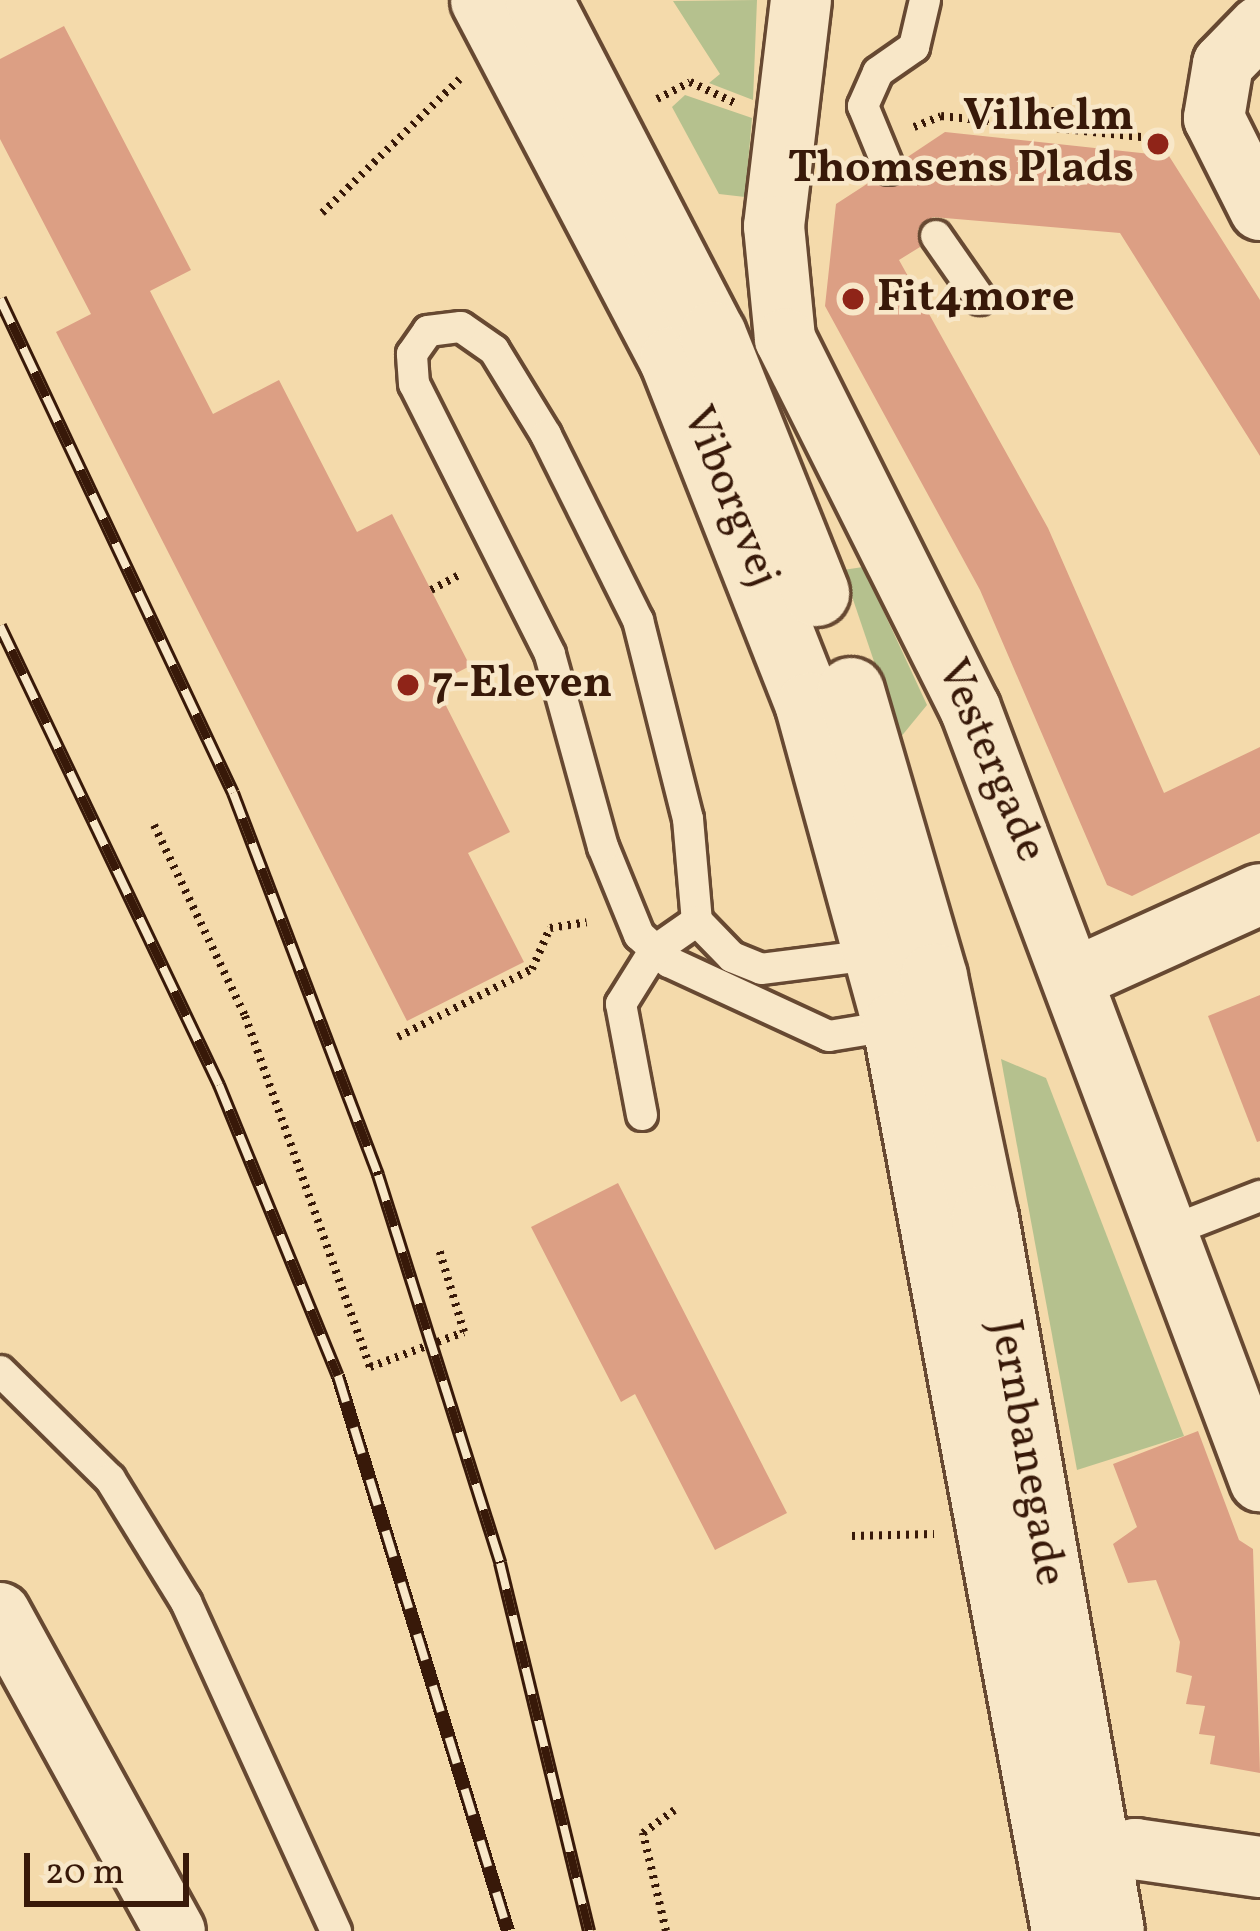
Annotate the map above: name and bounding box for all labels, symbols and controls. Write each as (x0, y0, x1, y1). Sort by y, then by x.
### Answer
place label: Vilhelm Thomsens Plads (788, 91, 1134, 197)
marker: Vilhelm Thomsens Plads (1145, 131, 1171, 157)
place label: Fit4more (877, 272, 1075, 326)
marker: Fit4more (840, 286, 866, 312)
street label: Viborgvej (668, 399, 790, 595)
street label: Vestergade (923, 652, 1057, 870)
place label: 7-Eleven (432, 658, 612, 712)
marker: 7-Eleven (395, 672, 421, 698)
street label: Jernbanegade (976, 1316, 1076, 1590)
scale bar (30, 1829, 195, 1903)
text: 20 m (45, 1849, 125, 1899)

